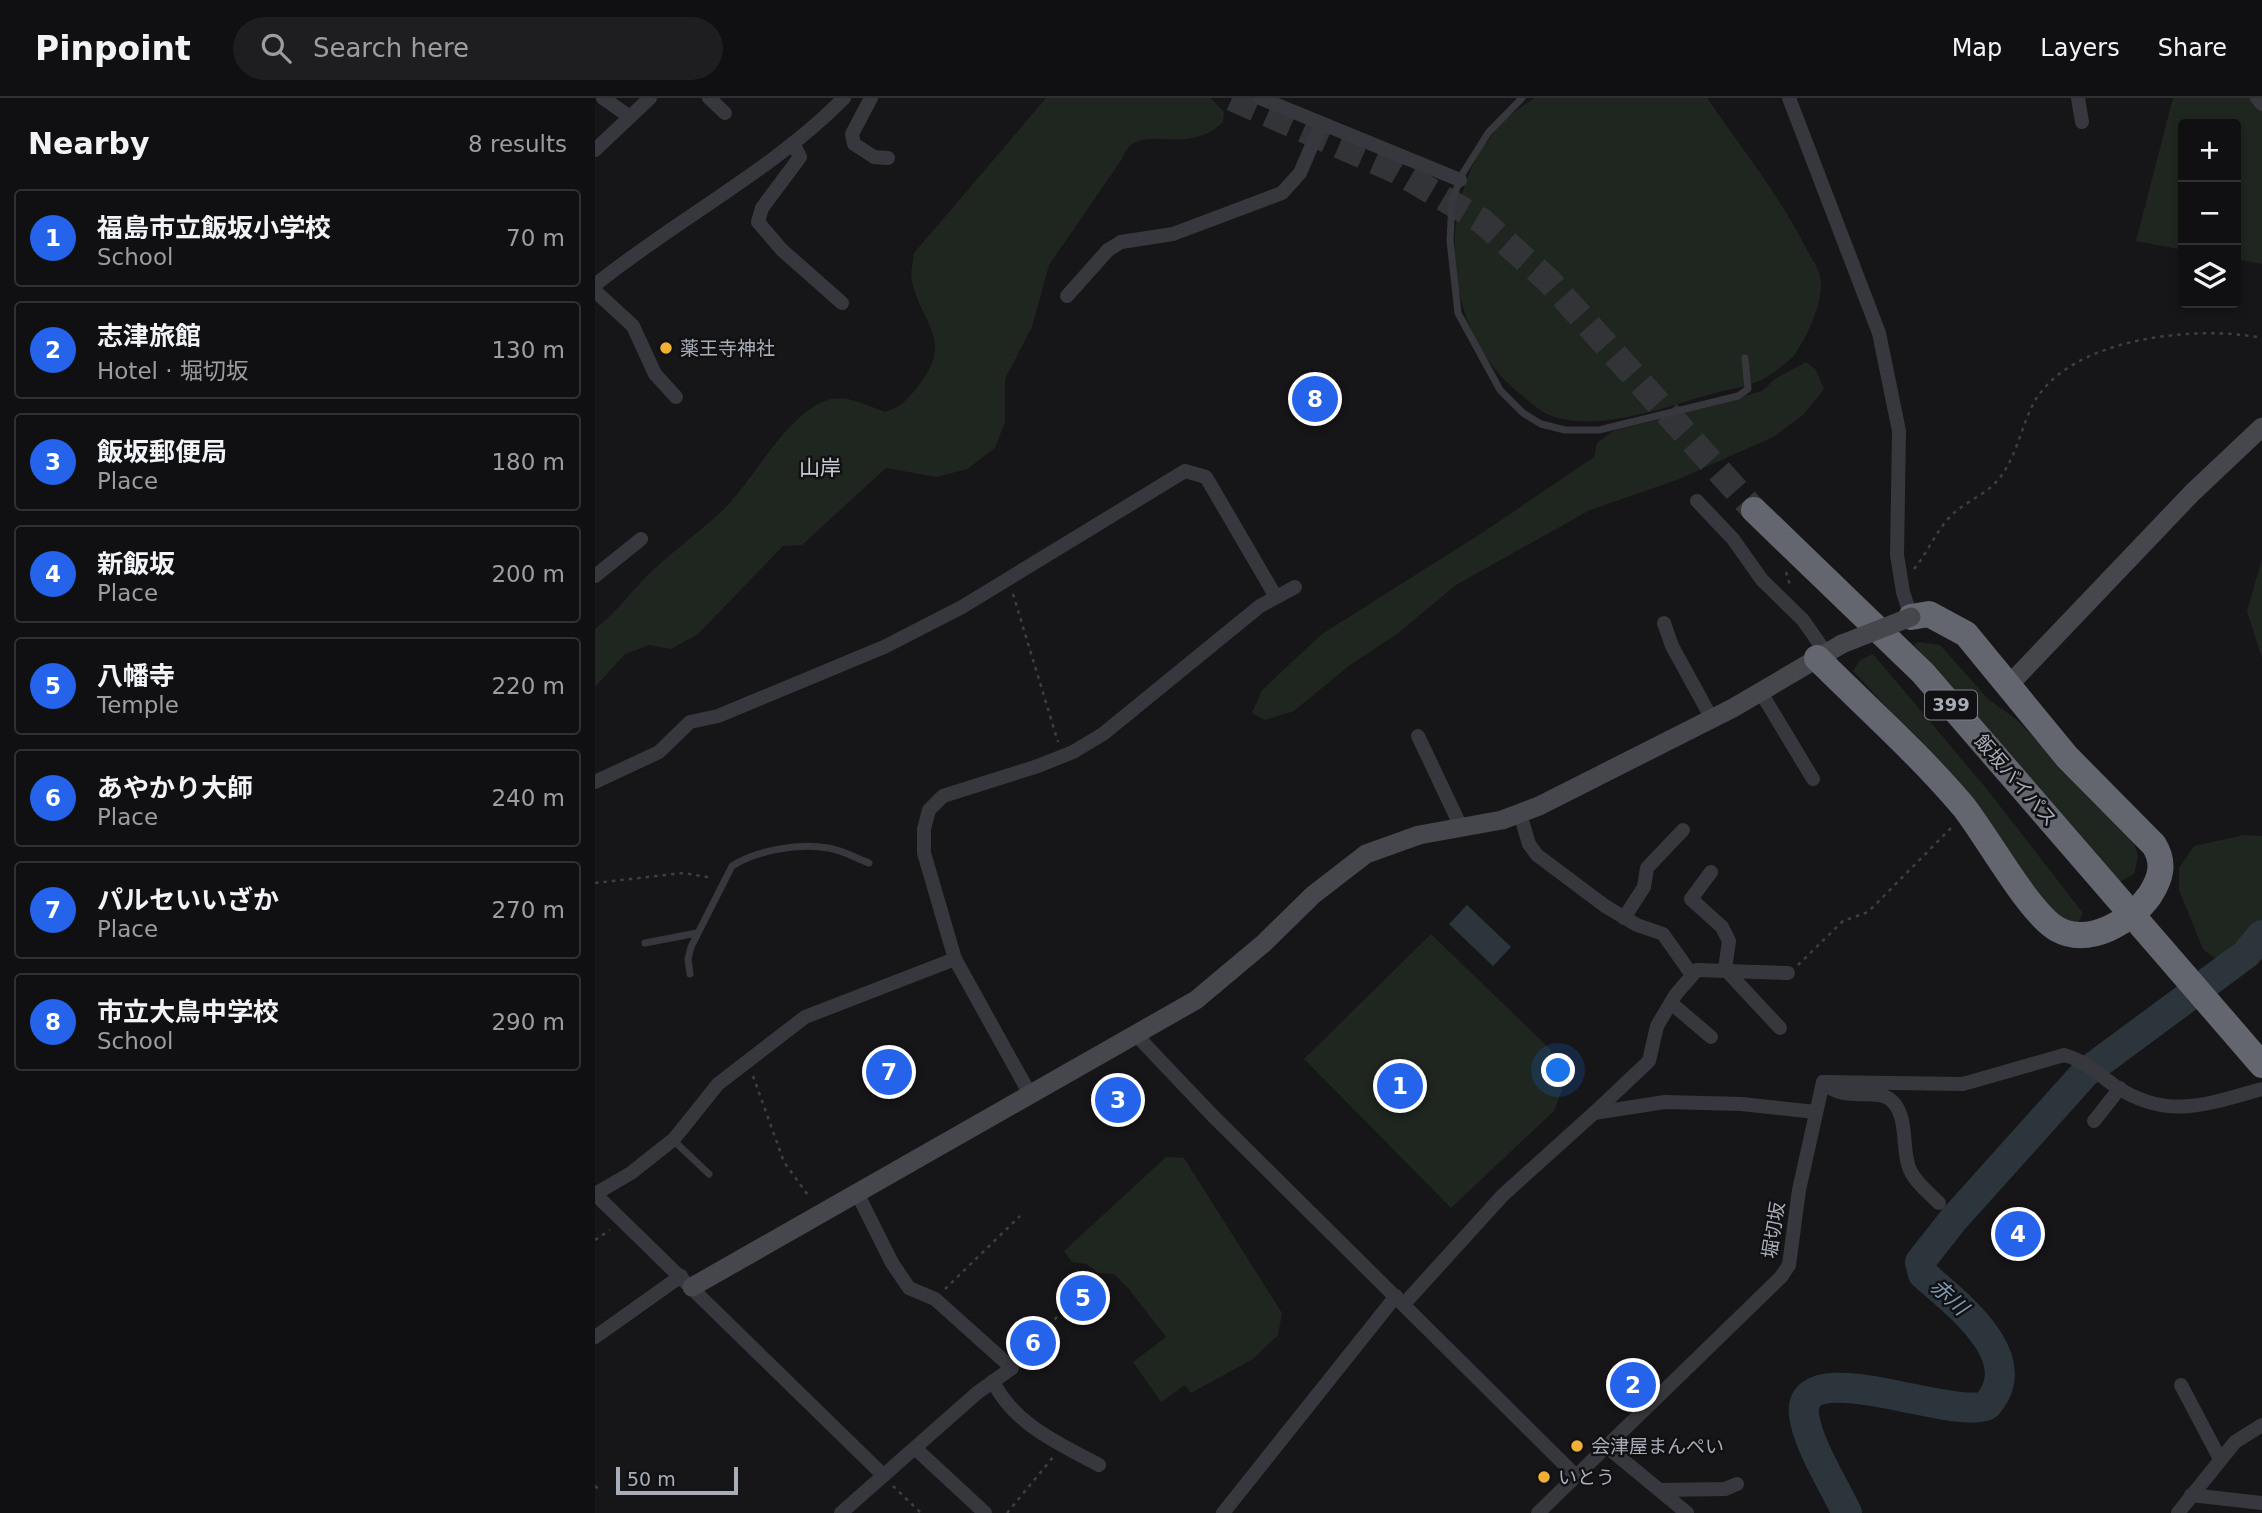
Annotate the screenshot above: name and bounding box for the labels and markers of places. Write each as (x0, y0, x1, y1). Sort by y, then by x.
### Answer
place label: 薬王寺神社 (680, 337, 775, 359)
marker: 薬王寺神社 (658, 340, 674, 356)
pin: 8 (1292, 373, 1338, 425)
pin: 7 (866, 1046, 912, 1098)
pin: 1 (1377, 1060, 1423, 1112)
pin: 3 (1095, 1074, 1141, 1126)
pin: 4 (1995, 1208, 2041, 1260)
pin: 5 (1060, 1272, 1106, 1324)
pin: 6 (1010, 1317, 1056, 1369)
pin: 2 (1610, 1359, 1656, 1411)
place label: 会津屋まんぺい (1591, 1435, 1724, 1457)
marker: 会津屋まんぺい (1569, 1438, 1585, 1454)
place label: いとう (1558, 1466, 1615, 1488)
marker: いとう (1536, 1469, 1552, 1485)

